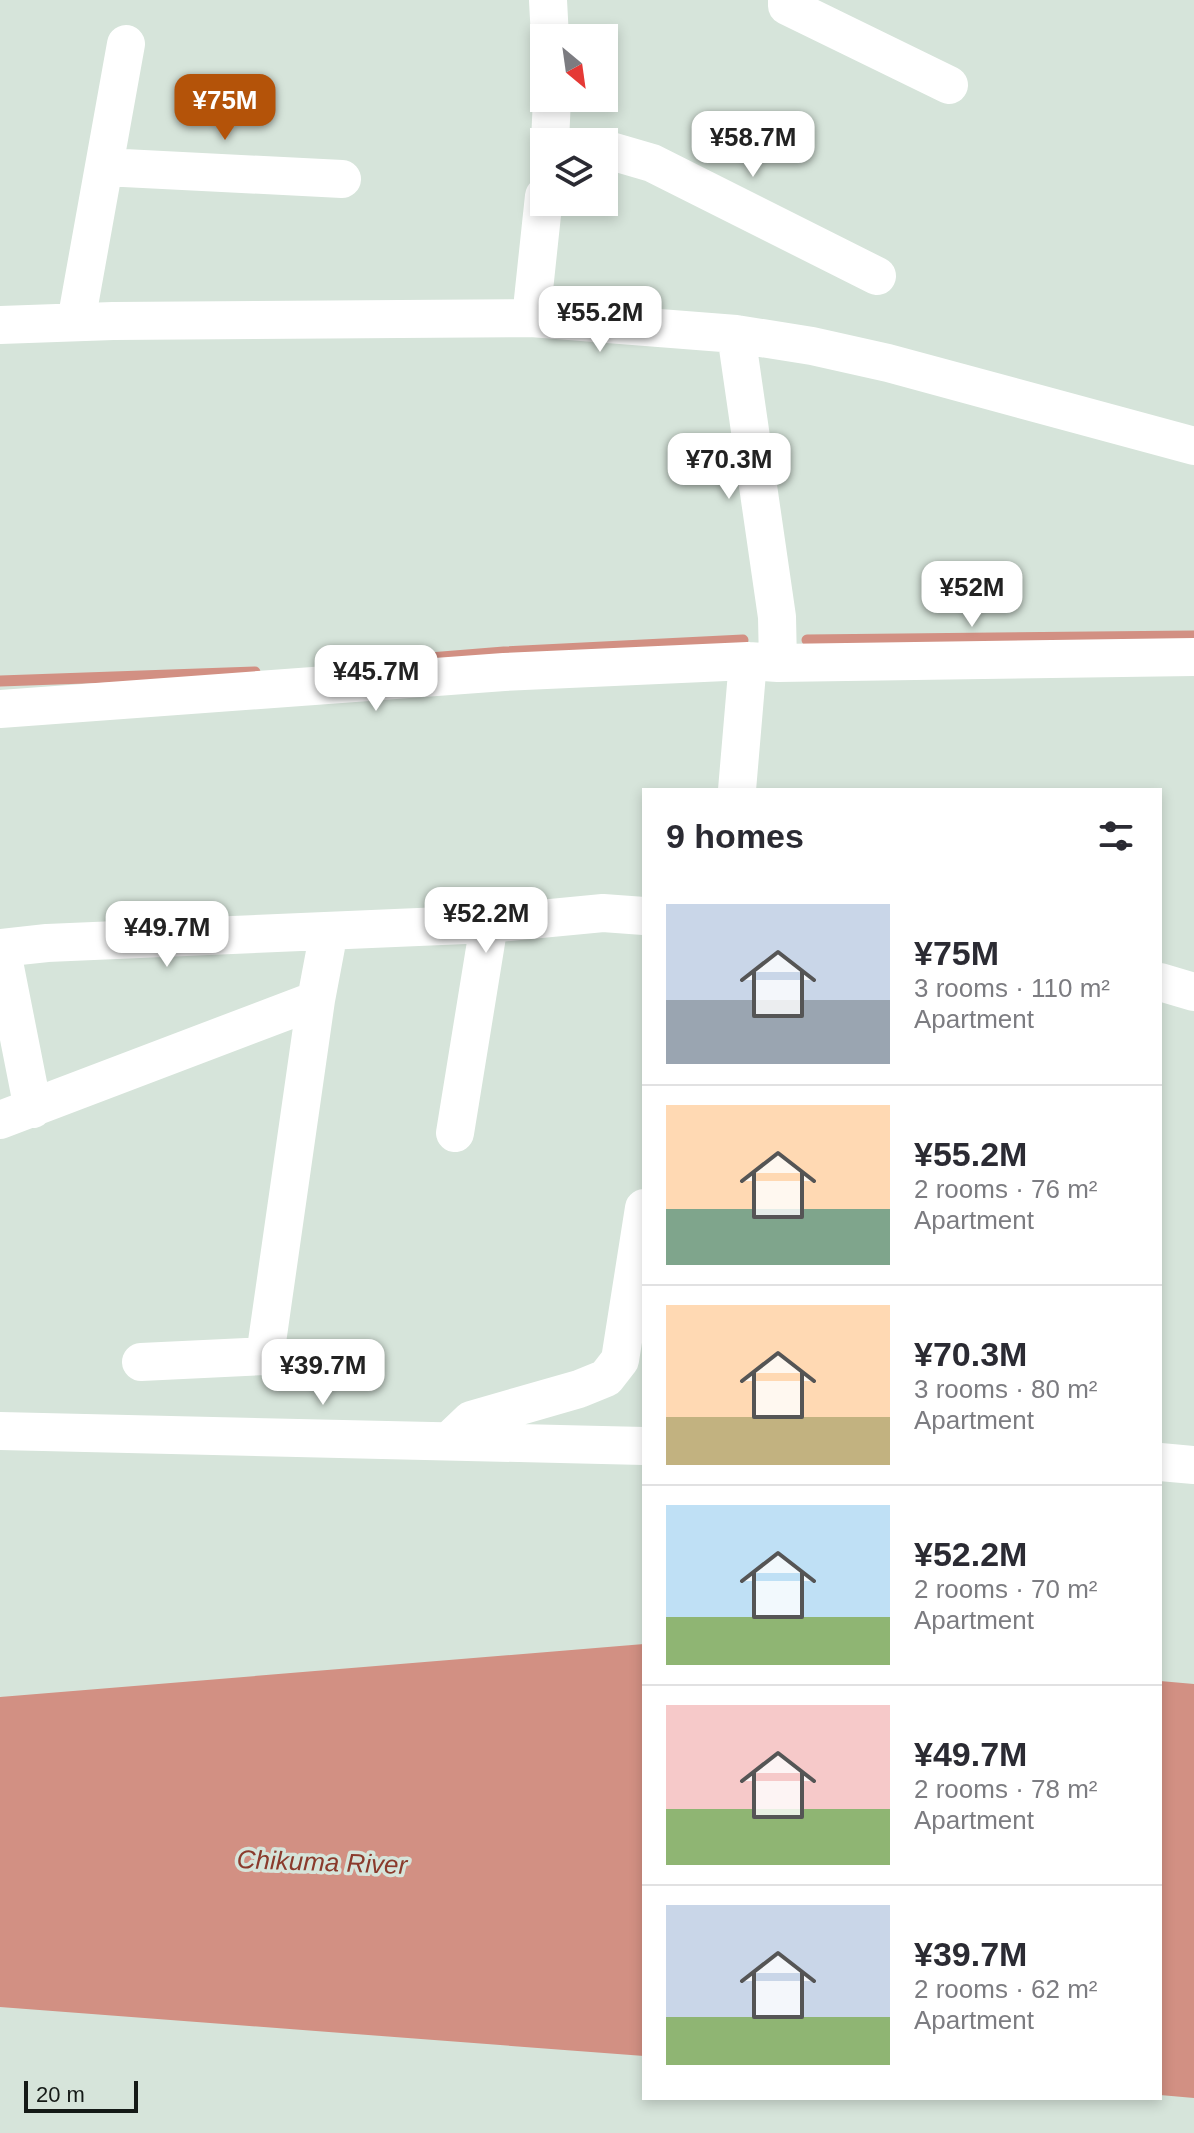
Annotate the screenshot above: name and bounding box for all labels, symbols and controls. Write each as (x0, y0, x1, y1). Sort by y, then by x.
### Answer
north arrow (530, 24, 618, 112)
map controls (530, 24, 618, 216)
pin: ¥75M (178, 74, 272, 142)
text: ¥75M (192, 85, 258, 115)
pin: ¥58.7M (688, 111, 818, 179)
text: ¥58.7M (710, 122, 796, 152)
button: layers (530, 128, 618, 216)
pin: ¥55.2M (535, 286, 665, 354)
text: ¥55.2M (557, 297, 643, 327)
pin: ¥70.3M (664, 433, 794, 501)
text: ¥70.3M (686, 444, 772, 474)
pin: ¥52M (925, 561, 1019, 629)
text: ¥52M (939, 572, 1005, 602)
pin: ¥45.7M (311, 645, 441, 713)
text: ¥45.7M (333, 656, 419, 686)
icon: filters (1094, 814, 1138, 858)
text: 9 homes (666, 817, 804, 855)
pin: ¥52.2M (421, 887, 551, 955)
text: ¥52.2M (443, 898, 529, 928)
pin: ¥49.7M (102, 901, 232, 969)
text: ¥49.7M (124, 912, 210, 942)
text: ¥75M (914, 934, 999, 972)
icon: home (730, 936, 826, 1032)
text: 3 rooms · 110 m² (914, 973, 1110, 1003)
text: Apartment (914, 1004, 1034, 1034)
text: ¥55.2M (914, 1135, 1027, 1173)
icon: home (730, 1137, 826, 1233)
text: 2 rooms · 76 m² (914, 1174, 1098, 1204)
text: Apartment (914, 1205, 1034, 1235)
text: ¥70.3M (914, 1335, 1027, 1373)
icon: home (730, 1337, 826, 1433)
pin: ¥39.7M (258, 1339, 388, 1407)
text: ¥39.7M (280, 1350, 366, 1380)
text: 3 rooms · 80 m² (914, 1374, 1098, 1404)
text: Apartment (914, 1405, 1034, 1435)
text: ¥52.2M (914, 1535, 1027, 1573)
icon: home (730, 1537, 826, 1633)
text: 2 rooms · 70 m² (914, 1574, 1098, 1604)
text: Apartment (914, 1605, 1034, 1635)
text: ¥49.7M (914, 1735, 1027, 1773)
icon: home (730, 1737, 826, 1833)
text: 2 rooms · 78 m² (914, 1774, 1098, 1804)
text: Apartment (914, 1805, 1034, 1835)
water label: Chikuma River (236, 1844, 409, 1880)
text: ¥39.7M (914, 1935, 1027, 1973)
icon: home (730, 1937, 826, 2033)
text: 2 rooms · 62 m² (914, 1974, 1098, 2004)
text: Apartment (914, 2005, 1034, 2035)
scale bar (24, 2077, 138, 2113)
text: 20 m (36, 2082, 85, 2107)

